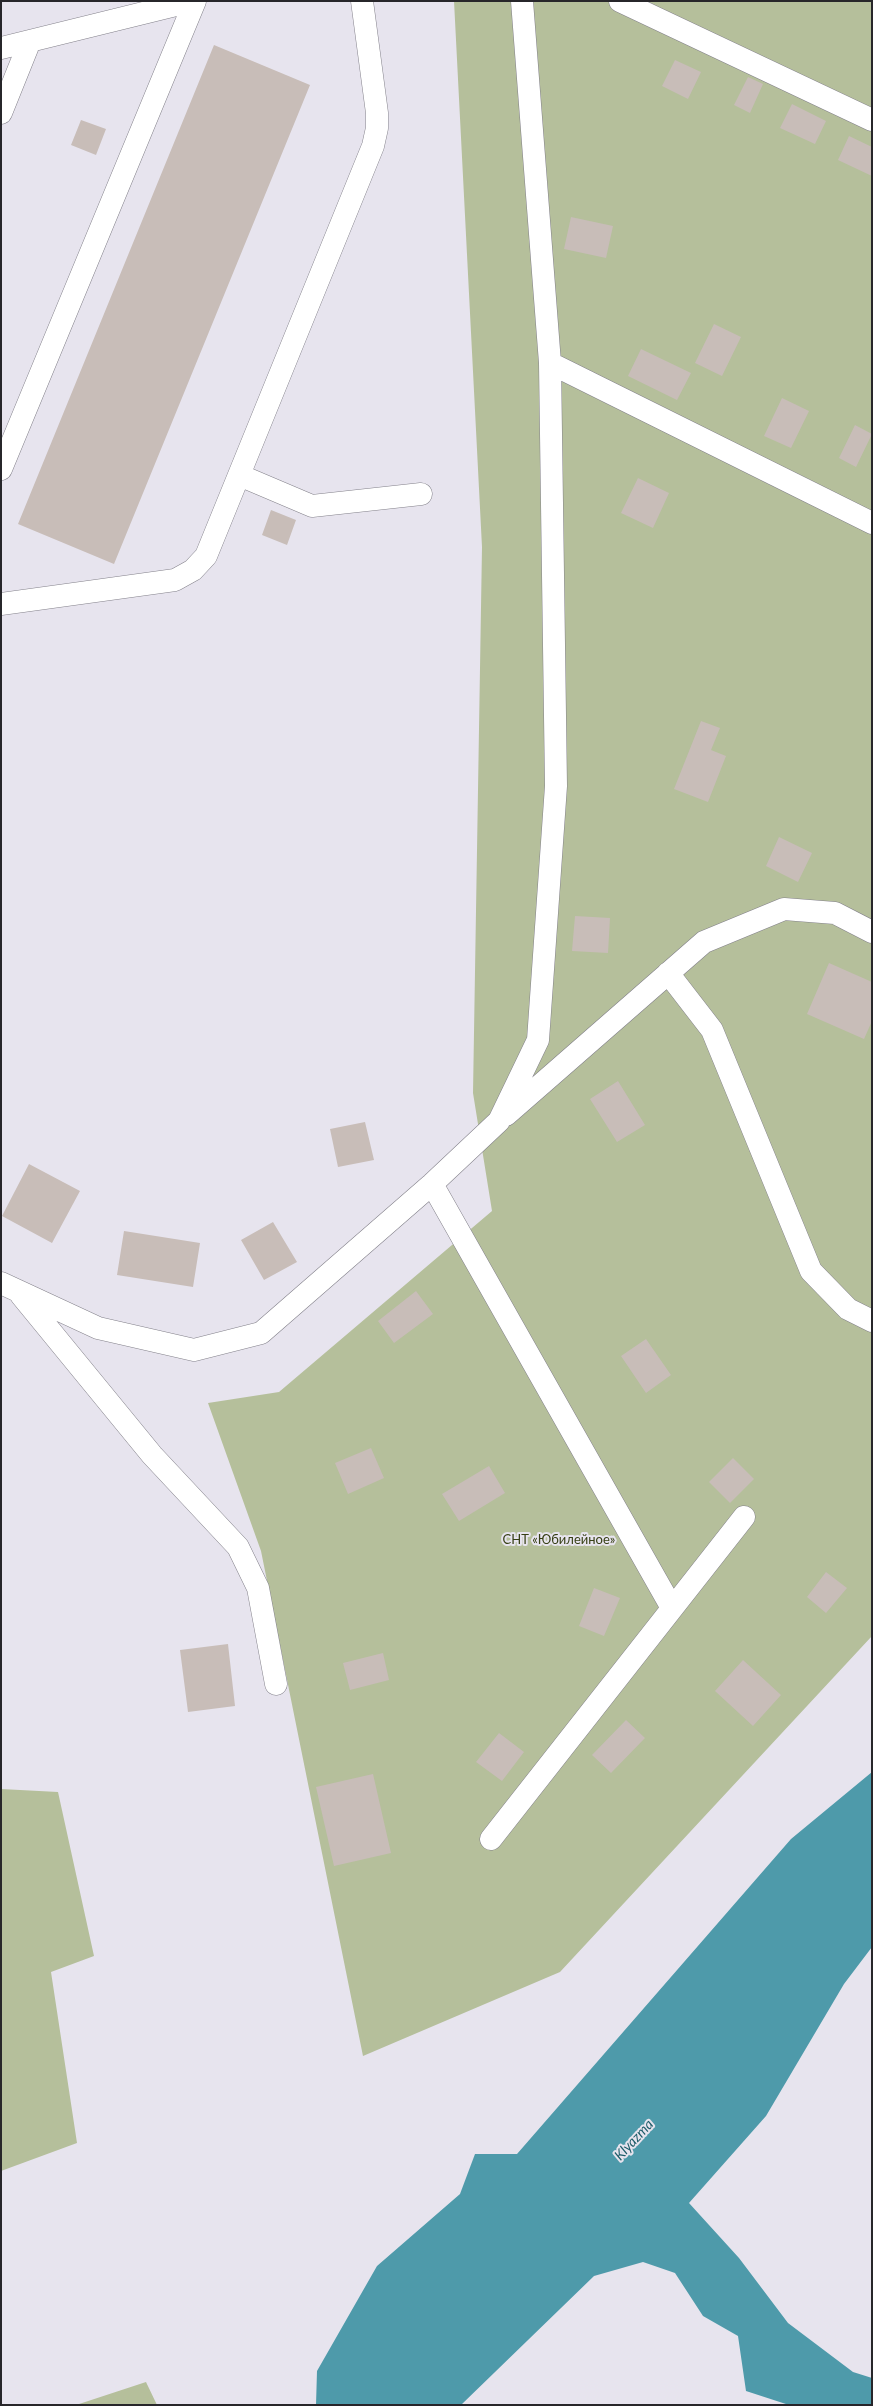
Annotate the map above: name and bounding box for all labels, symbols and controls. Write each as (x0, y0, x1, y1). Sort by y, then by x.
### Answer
park label: СНТ «Юбилейное» (503, 1532, 615, 1548)
water label: Klyazma (611, 2116, 657, 2164)

